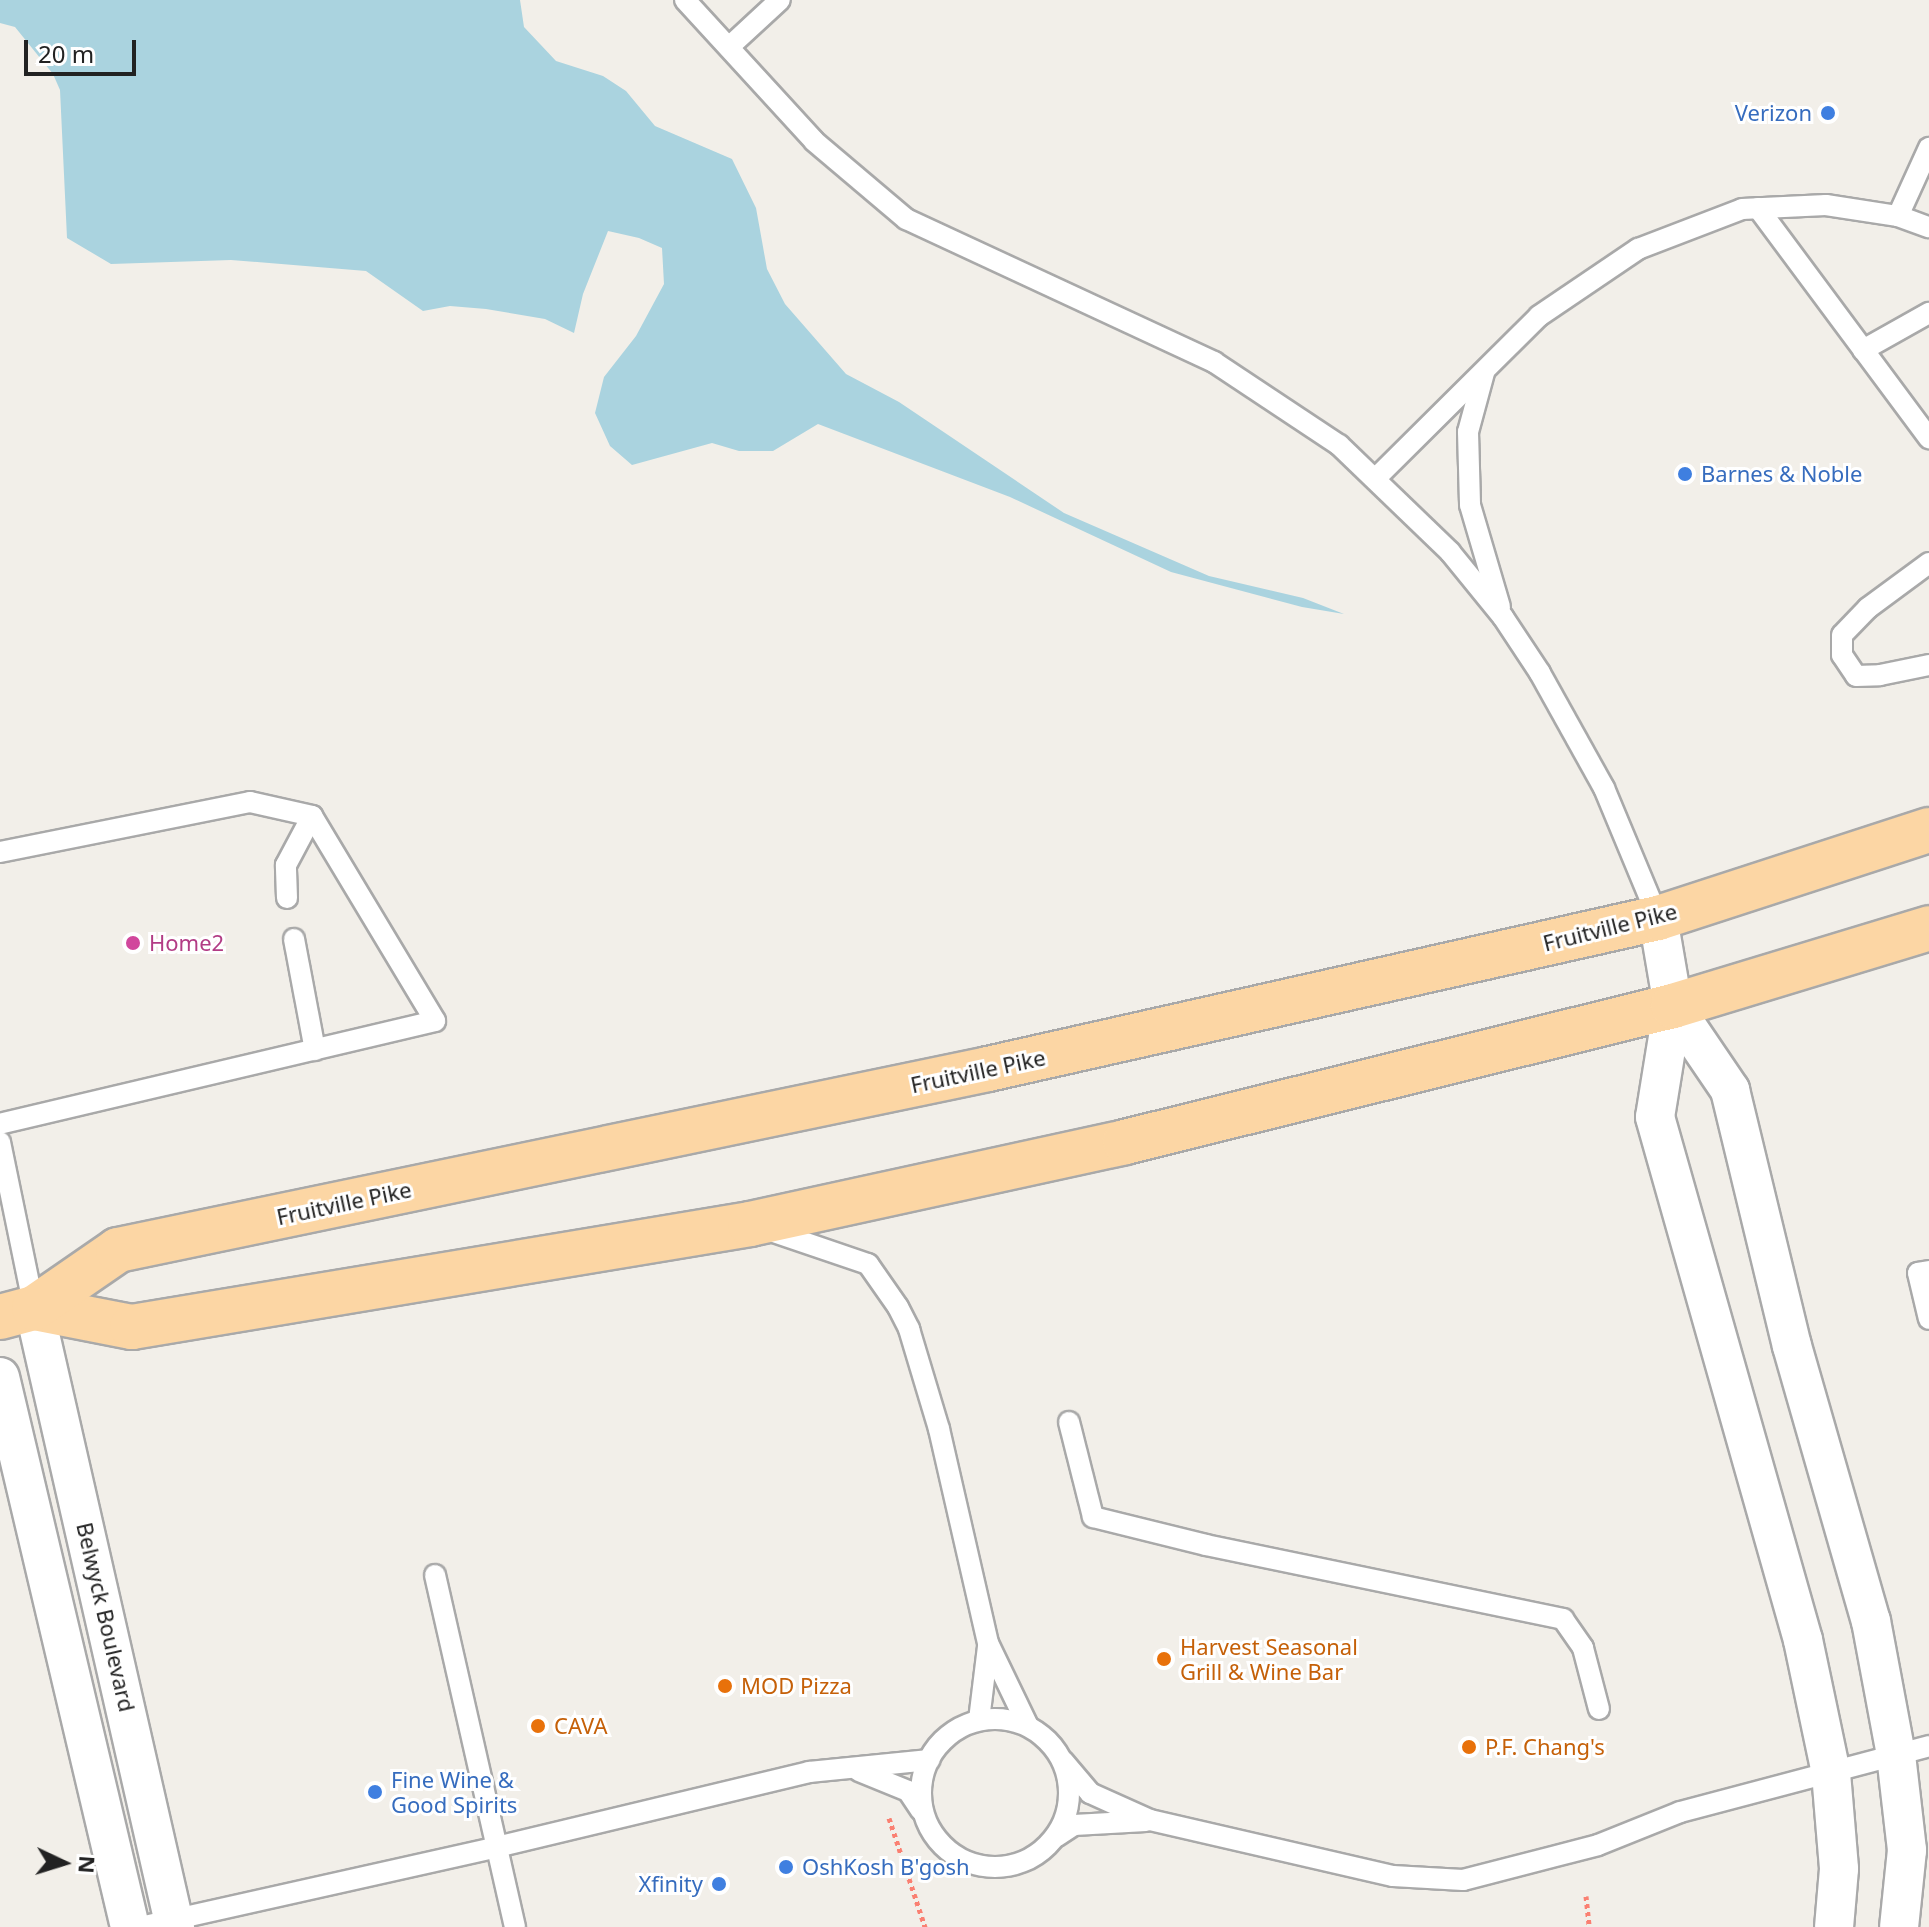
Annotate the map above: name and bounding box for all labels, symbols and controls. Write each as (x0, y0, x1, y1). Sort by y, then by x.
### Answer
scale bar (28, 24, 140, 74)
text: 20 m (38, 37, 94, 70)
place label: Verizon (1735, 100, 1812, 126)
marker: Verizon (1819, 104, 1837, 122)
place label: Barnes & Noble (1701, 461, 1862, 487)
marker: Barnes & Noble (1676, 465, 1694, 483)
street label: Fruitville Pike (1540, 898, 1680, 956)
place label: Home2 (149, 930, 224, 956)
marker: Home2 (124, 934, 142, 952)
street label: Fruitville Pike (908, 1044, 1048, 1098)
street label: Fruitville Pike (274, 1176, 414, 1230)
street label: Belwyck Boulevard (71, 1520, 141, 1714)
place label: Harvest Seasonal Grill & Wine Bar (1180, 1633, 1358, 1684)
marker: Harvest Seasonal Grill & Wine Bar (1155, 1650, 1173, 1668)
place label: MOD Pizza (741, 1673, 852, 1699)
marker: MOD Pizza (716, 1677, 734, 1695)
place label: CAVA (554, 1713, 607, 1739)
marker: CAVA (529, 1717, 547, 1735)
place label: P.F. Chang's (1485, 1734, 1605, 1760)
marker: P.F. Chang's (1460, 1738, 1478, 1756)
place label: Fine Wine & Good Spirits (391, 1766, 517, 1818)
marker: Fine Wine & Good Spirits (366, 1783, 384, 1801)
north arrow (24, 1823, 104, 1903)
place label: OshKosh B'gosh (802, 1854, 970, 1880)
text: N (72, 1855, 104, 1875)
marker: OshKosh B'gosh (777, 1858, 795, 1876)
place label: Xfinity (638, 1871, 703, 1897)
marker: Xfinity (710, 1875, 728, 1893)

